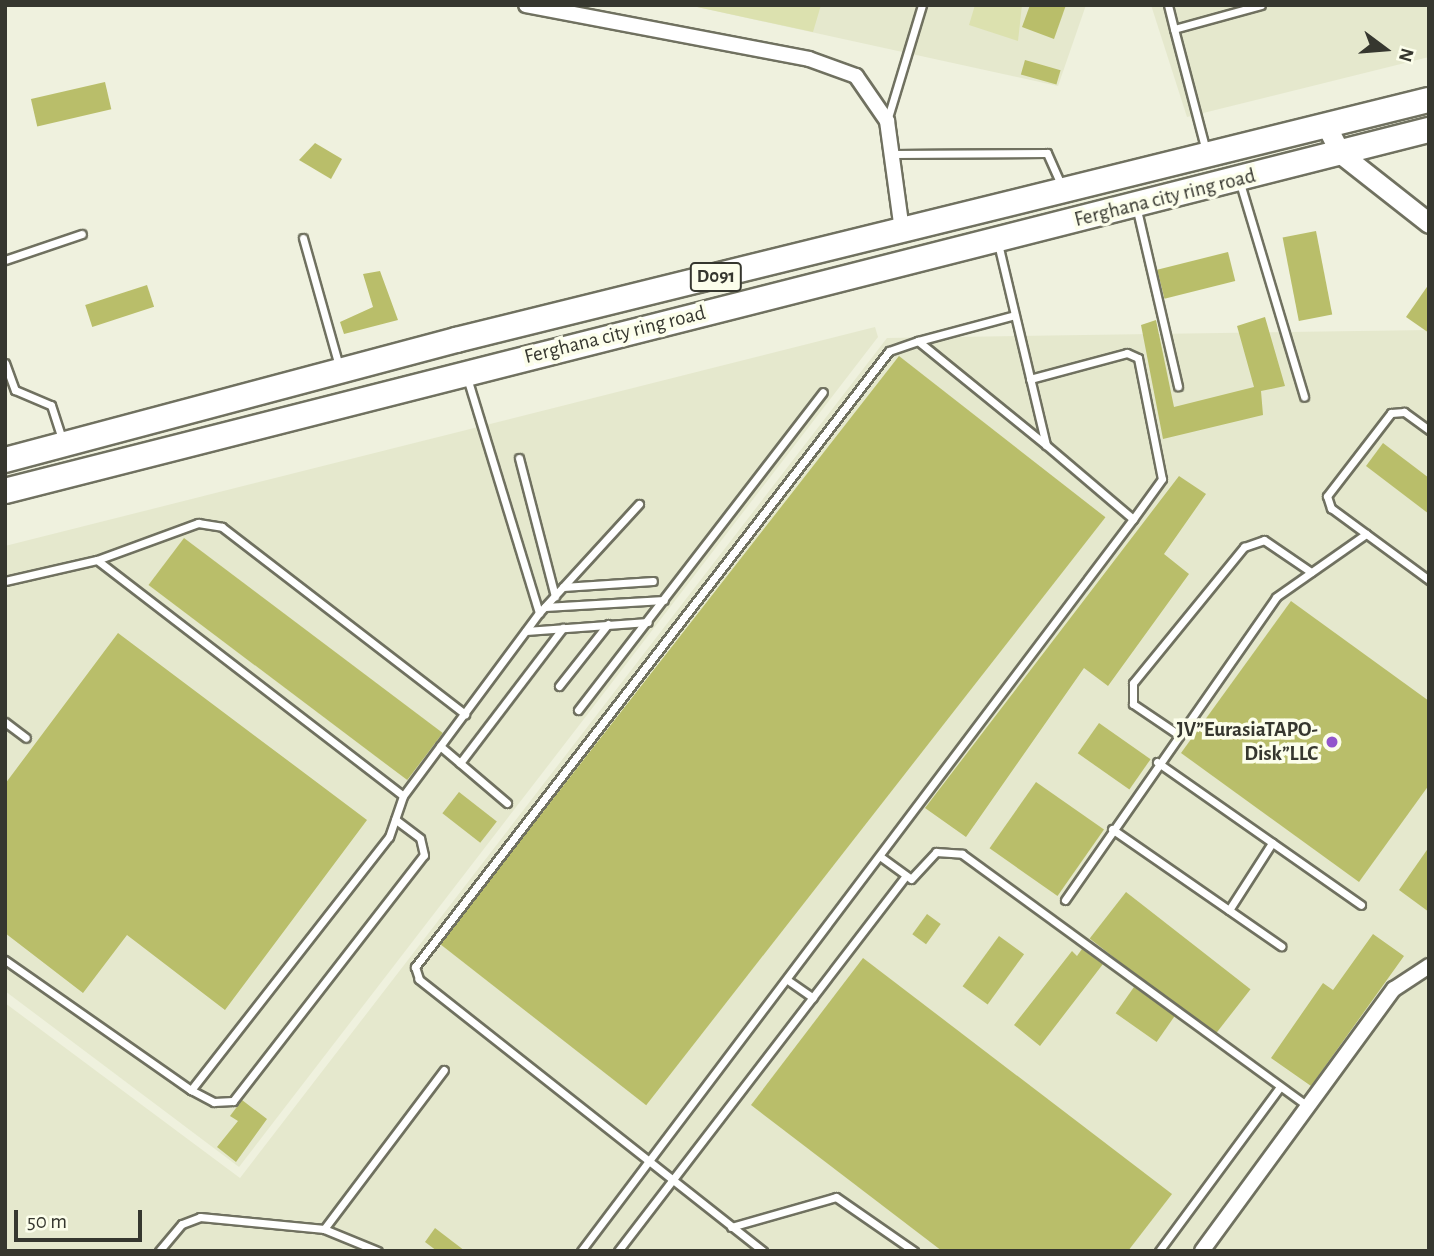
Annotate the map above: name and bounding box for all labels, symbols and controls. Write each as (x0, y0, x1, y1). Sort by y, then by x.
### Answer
north arrow (1350, 14, 1420, 84)
text: N (1395, 46, 1417, 64)
street label: Ferghana city ring road (1072, 163, 1258, 233)
road number: D091 (690, 262, 742, 292)
street label: Ferghana city ring road (522, 300, 708, 370)
place label: JV”EurasiaTAPO- Disk”LLC (1177, 717, 1318, 767)
marker: JV”EurasiaTAPO- Disk”LLC (1324, 734, 1340, 750)
scale bar (18, 1196, 145, 1240)
text: 50 m (27, 1211, 67, 1232)

